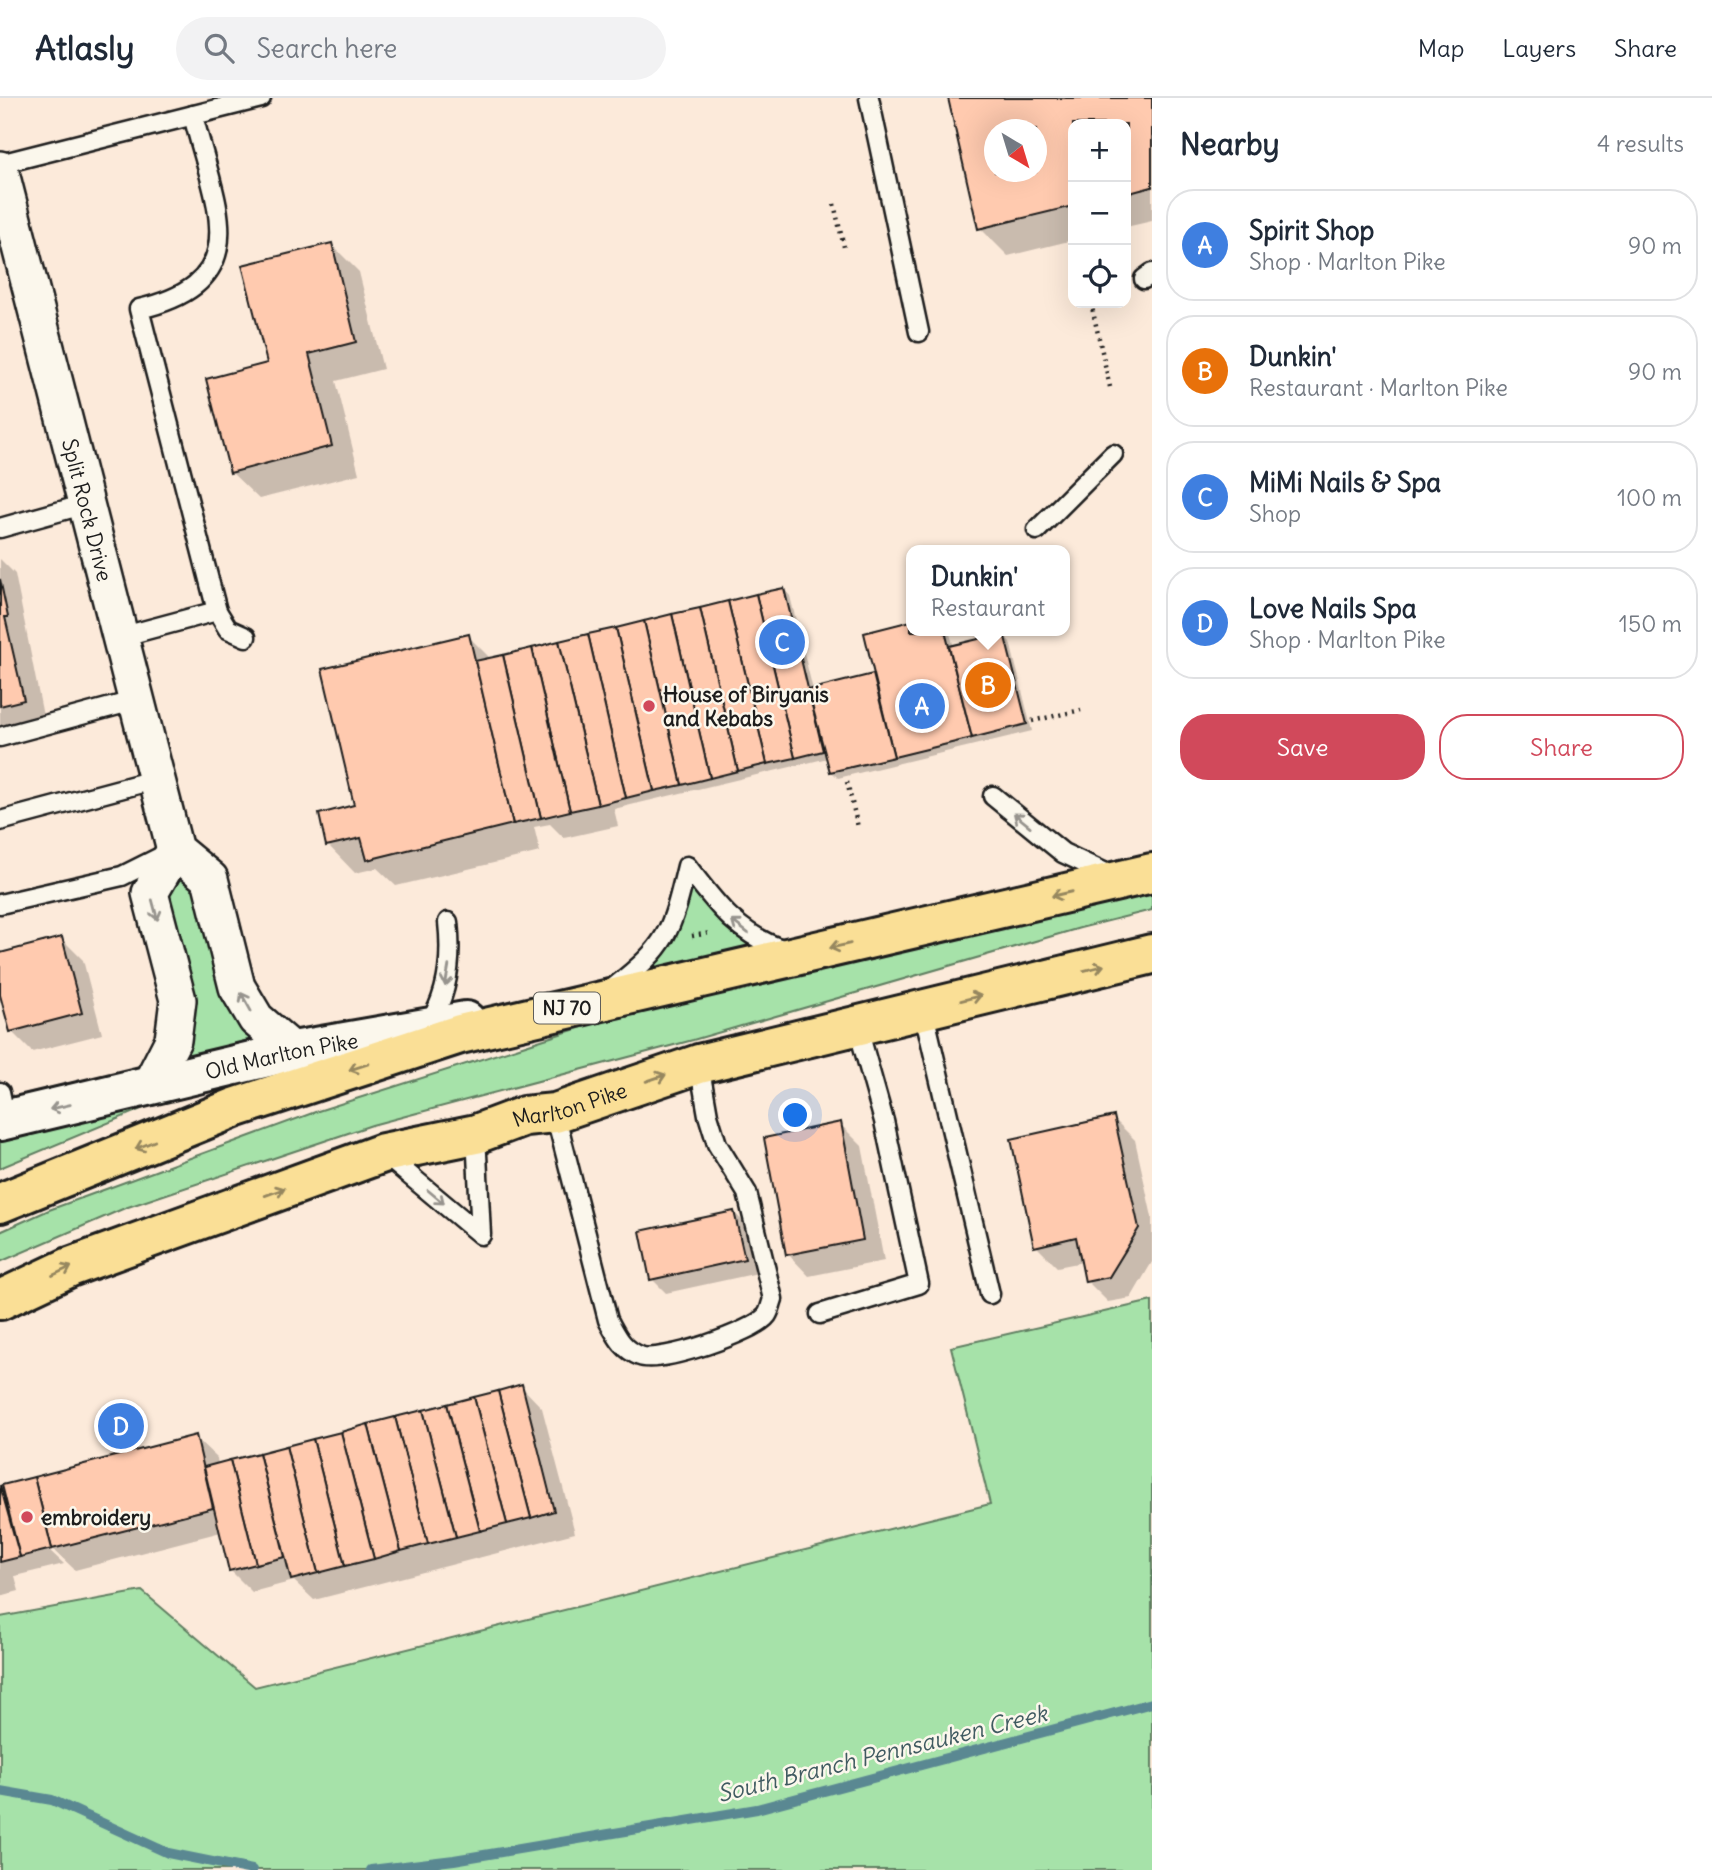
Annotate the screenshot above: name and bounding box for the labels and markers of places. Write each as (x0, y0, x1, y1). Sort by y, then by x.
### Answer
pin: C (759, 616, 805, 668)
pin: B (965, 659, 1011, 711)
pin: A (899, 680, 945, 732)
place label: House of Biryanis and Kebabs (663, 681, 829, 732)
marker: House of Biryanis and Kebabs (641, 698, 657, 714)
pin: D (98, 1400, 144, 1452)
place label: embroidery (41, 1504, 151, 1531)
marker: embroidery (19, 1509, 35, 1525)

